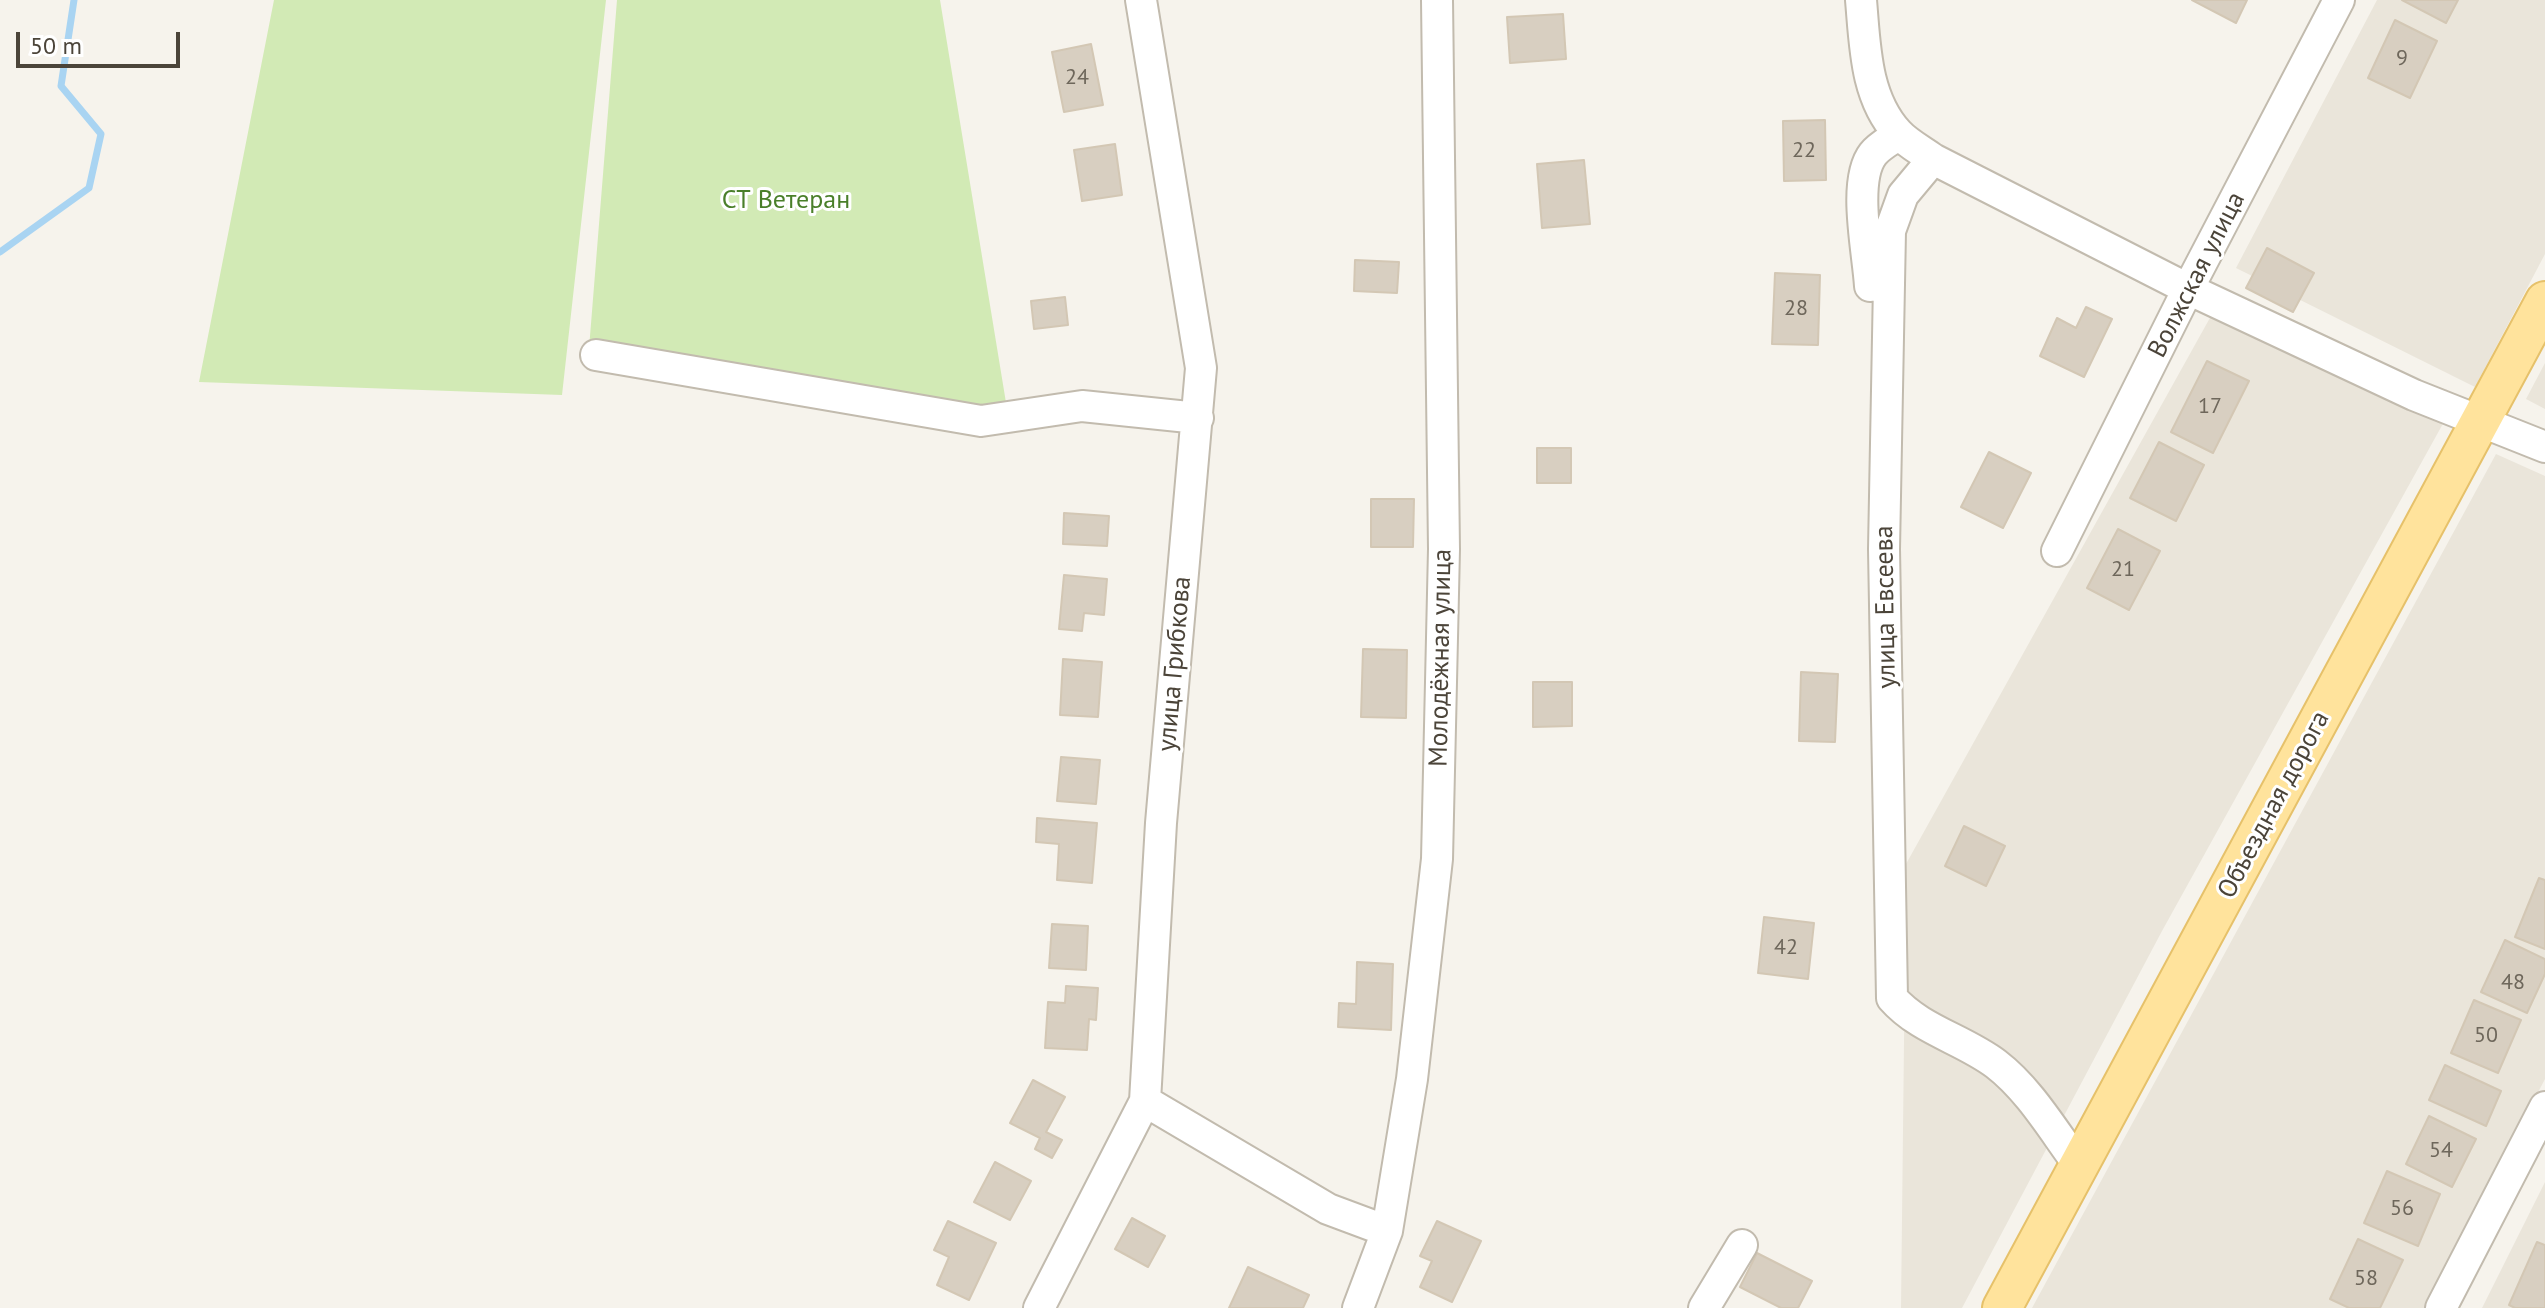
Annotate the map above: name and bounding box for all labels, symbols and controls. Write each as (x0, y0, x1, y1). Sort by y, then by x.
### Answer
scale bar (20, 16, 184, 66)
text: 50 m (30, 30, 82, 61)
house number: 9 (2396, 46, 2408, 72)
house number: 24 (1065, 65, 1089, 91)
house number: 22 (1792, 138, 1816, 164)
park label: СТ Ветеран (722, 185, 850, 217)
street label: Волжская улица (2142, 187, 2252, 363)
house number: 28 (1784, 296, 1808, 322)
house number: 17 (2198, 394, 2222, 420)
street label: улица Евсеева (1869, 525, 1903, 689)
street label: Молодёжная улица (1424, 549, 1458, 767)
house number: 21 (2111, 557, 2135, 583)
street label: улица Грибкова (1152, 575, 1198, 753)
street label: Объездная дорога (2212, 706, 2336, 904)
house number: 42 (1774, 935, 1798, 961)
house number: 48 (2501, 970, 2525, 996)
house number: 50 (2474, 1023, 2498, 1049)
house number: 54 (2429, 1138, 2453, 1164)
house number: 56 (2390, 1196, 2414, 1222)
house number: 58 (2354, 1266, 2378, 1292)

